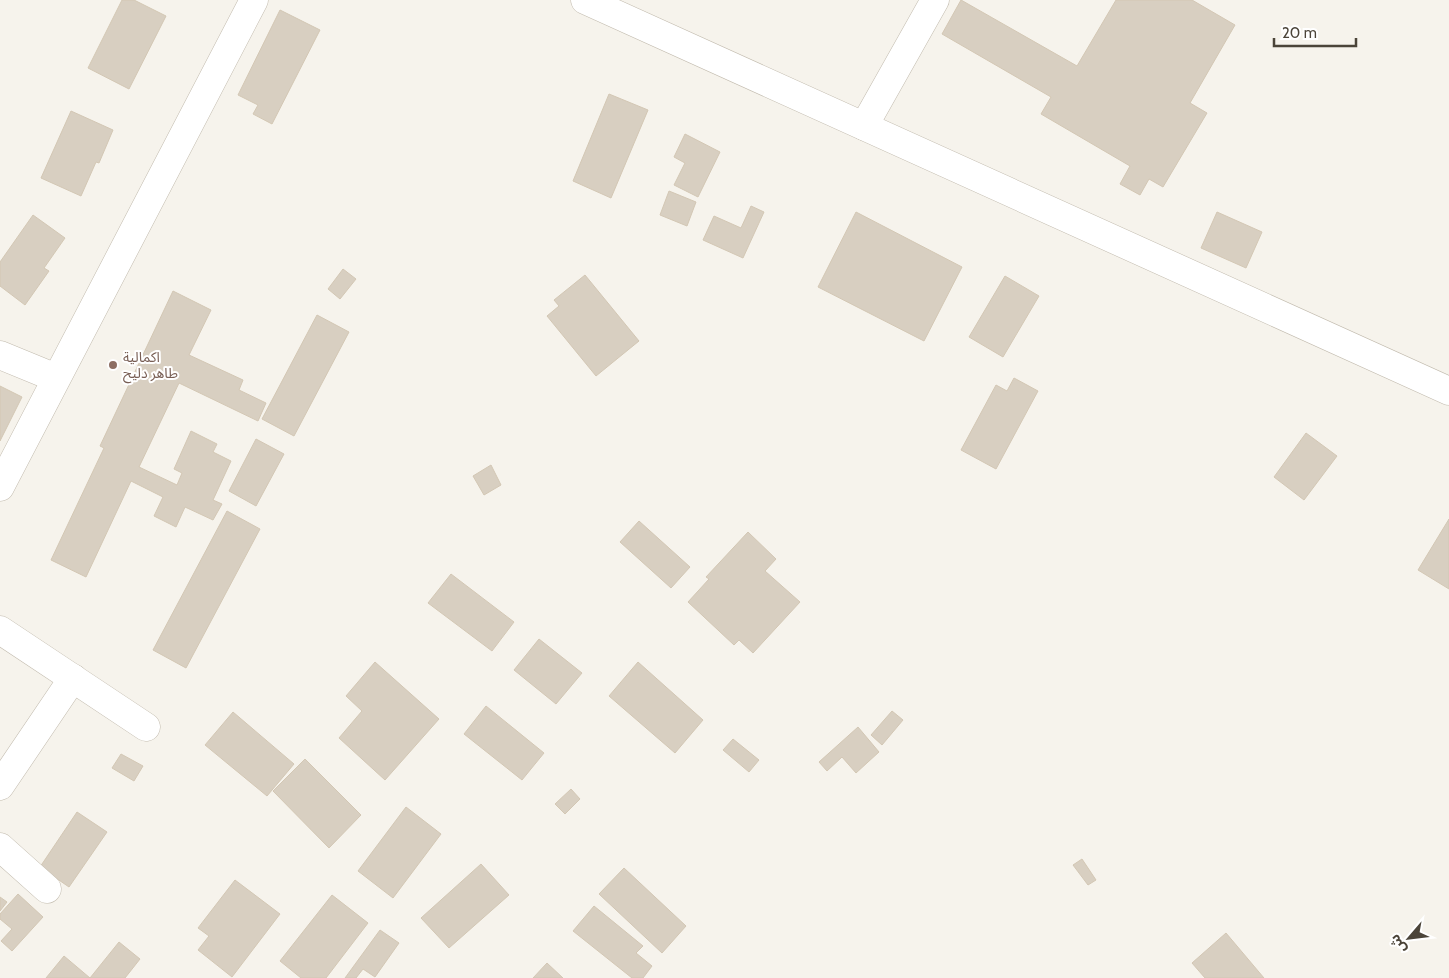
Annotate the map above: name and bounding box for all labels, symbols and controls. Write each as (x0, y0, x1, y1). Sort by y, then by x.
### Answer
scale bar (1274, 15, 1356, 47)
text: 20 m (1282, 24, 1317, 42)
place label: اكمالية طاهر دليح (123, 348, 178, 384)
marker: اكمالية طاهر دليح (107, 359, 119, 371)
north arrow (1384, 913, 1434, 963)
text: ش (1385, 931, 1410, 957)

